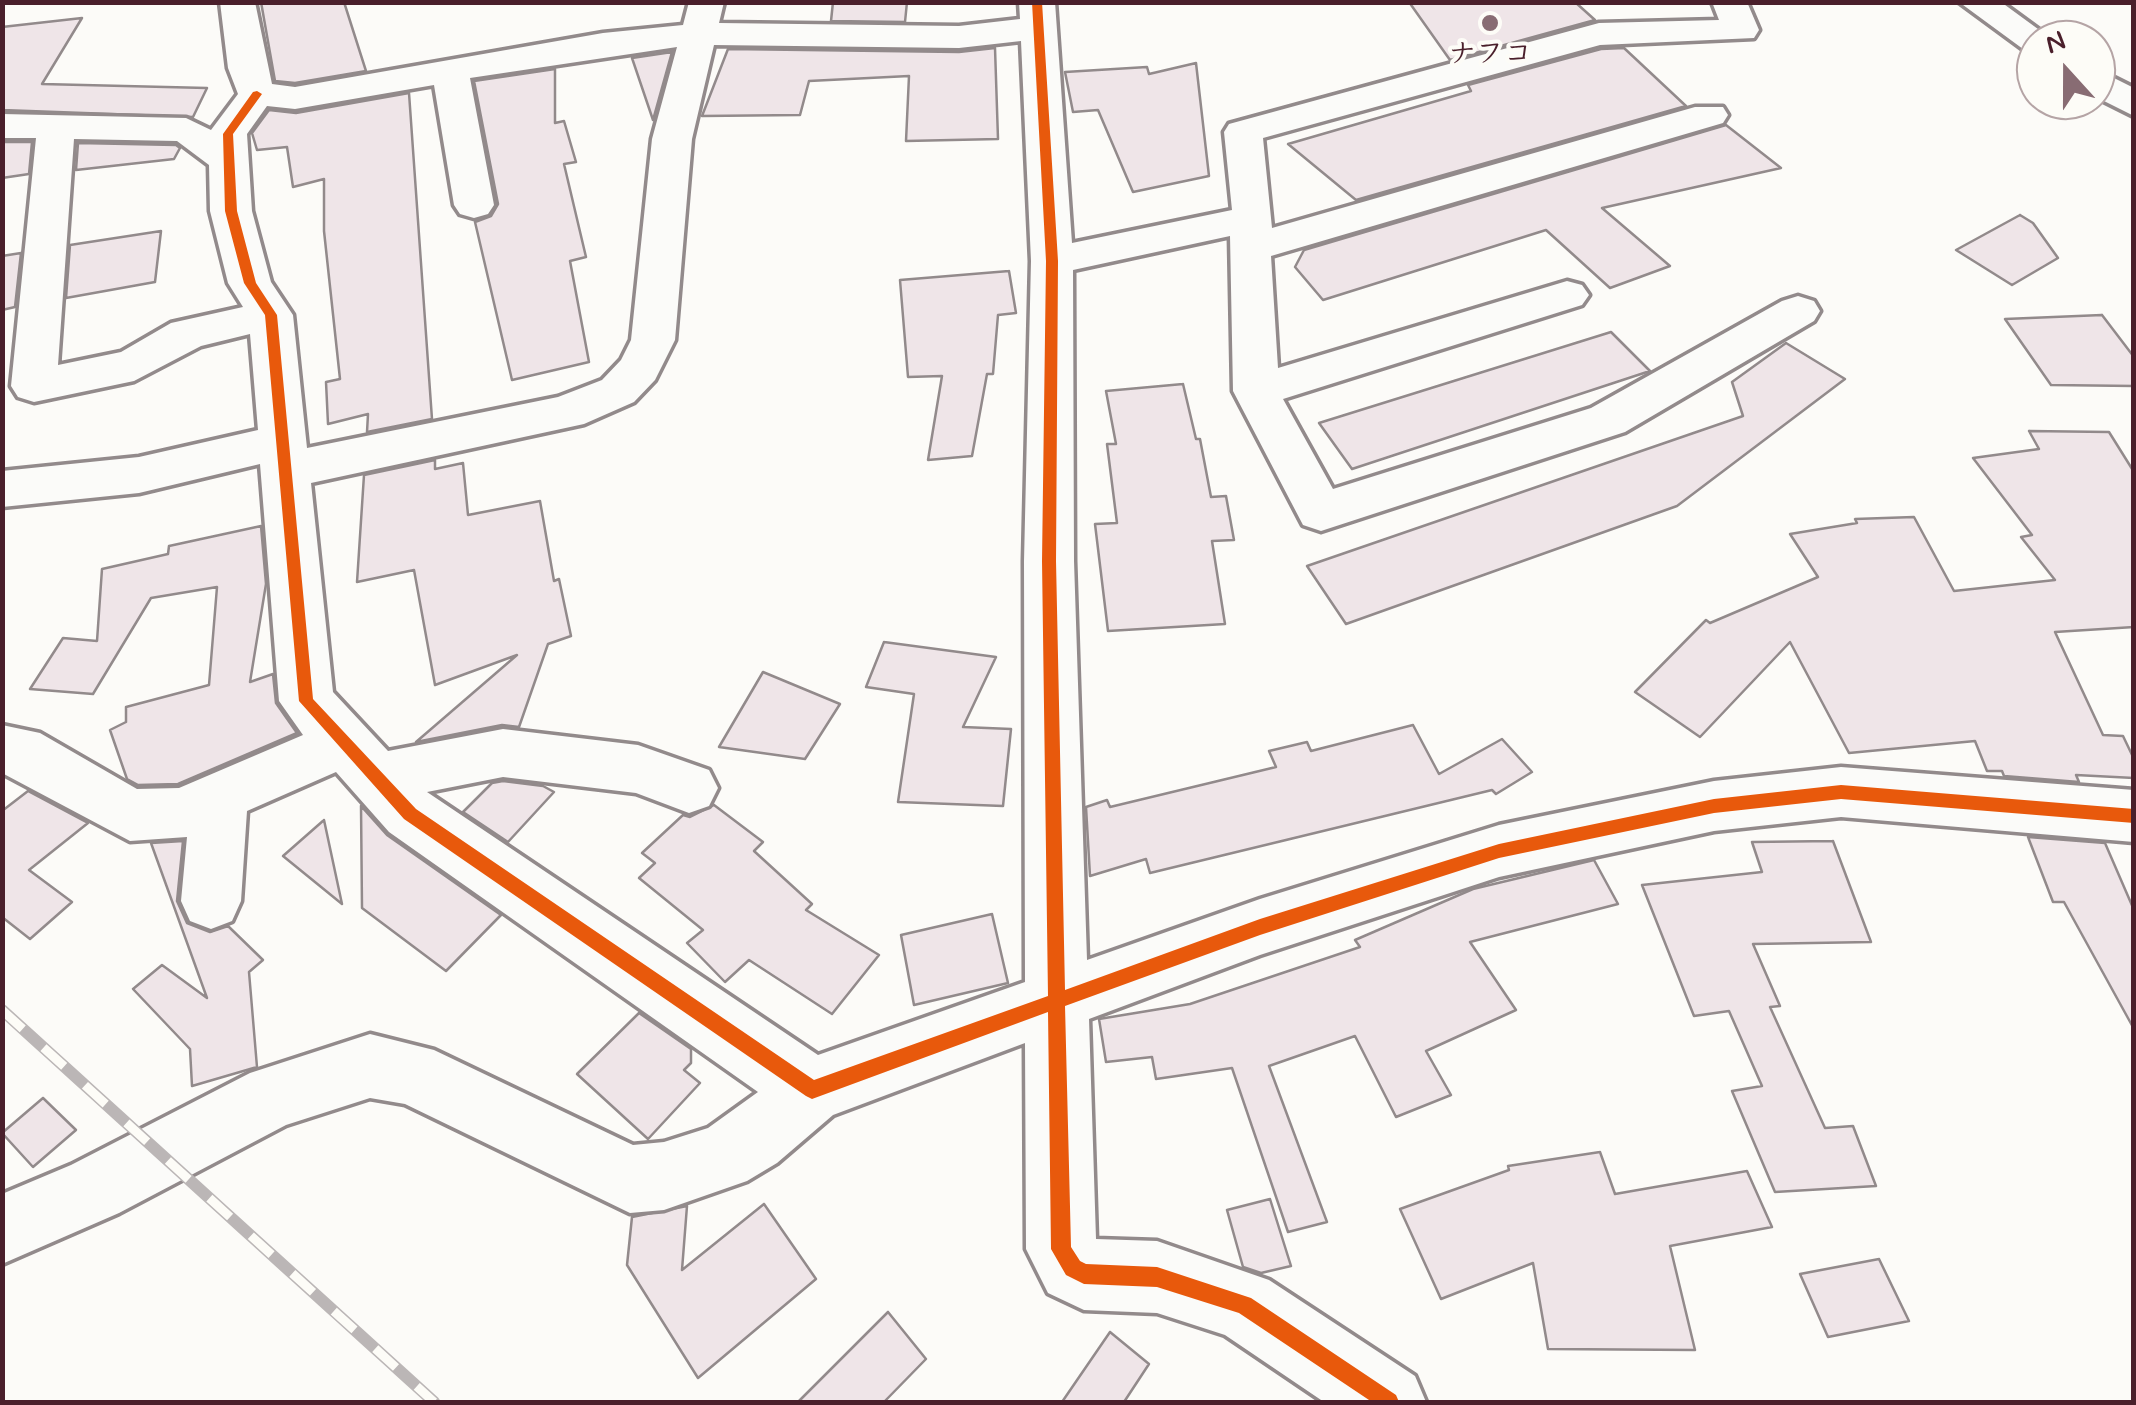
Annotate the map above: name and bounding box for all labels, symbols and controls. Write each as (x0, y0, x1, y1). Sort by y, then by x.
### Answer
marker: ナフコ (1479, 12, 1501, 34)
north arrow (2016, 20, 2116, 120)
text: N (2040, 23, 2071, 64)
place label: ナフコ (1448, 39, 1532, 73)

